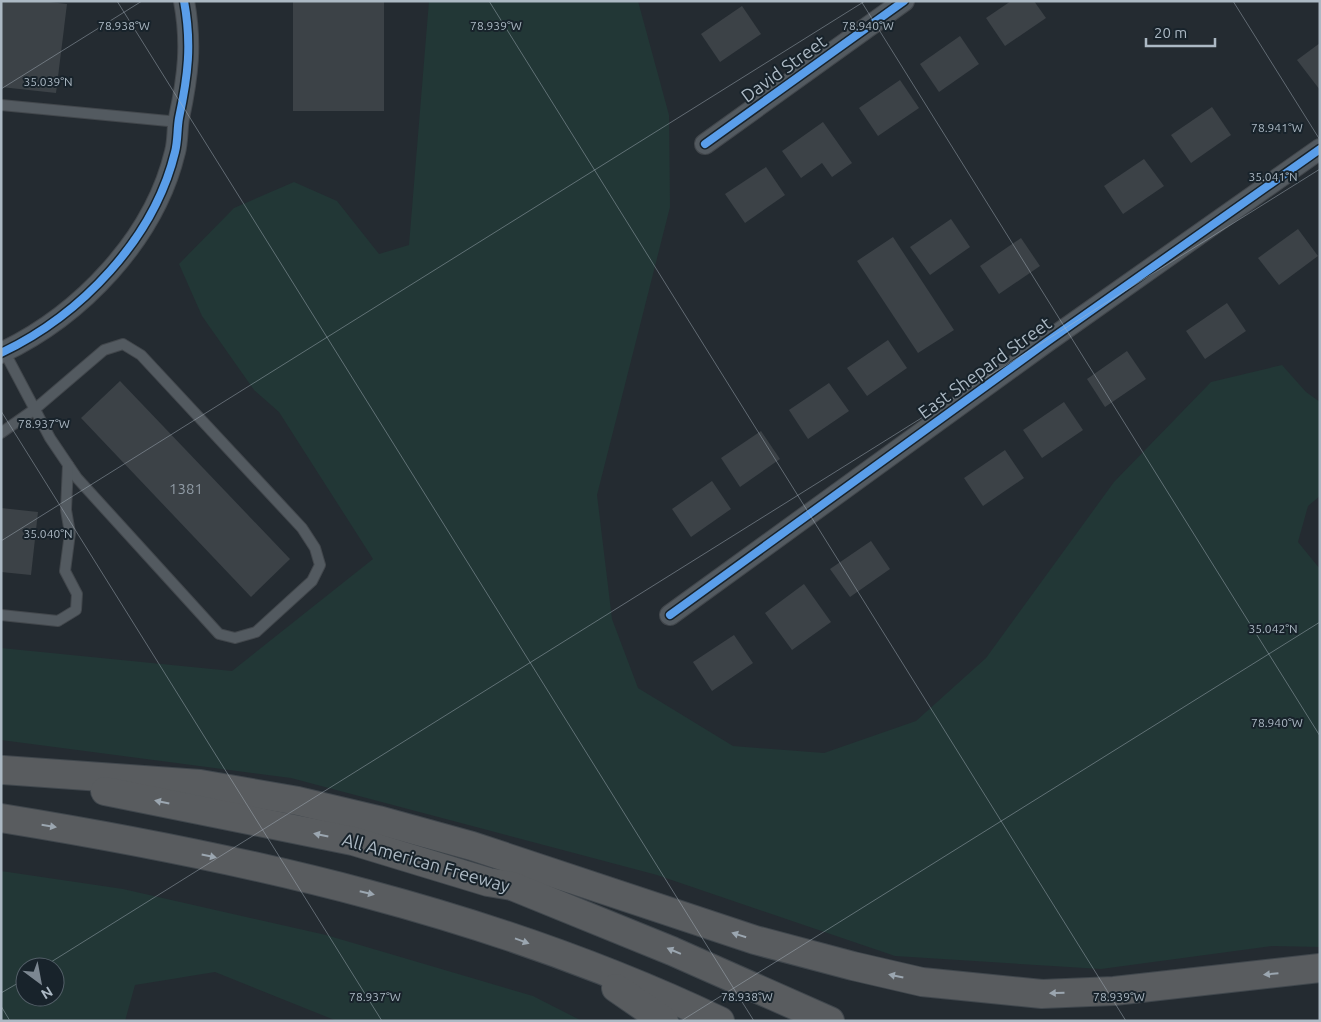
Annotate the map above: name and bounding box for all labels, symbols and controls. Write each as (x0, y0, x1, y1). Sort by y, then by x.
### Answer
scale bar (1146, 15, 1215, 47)
text: 78.938°W (98, 19, 150, 32)
text: 78.939°W (470, 19, 522, 32)
text: 78.940°W (842, 19, 894, 32)
text: 20 m (1154, 24, 1187, 41)
street label: David Street (737, 31, 830, 106)
text: 35.039°N (23, 75, 73, 88)
text: 78.941°W (1251, 121, 1303, 134)
text: 35.041°N (1248, 170, 1298, 183)
street label: East Shepard Street (914, 312, 1055, 422)
text: 78.937°W (18, 417, 70, 430)
house number: 1381 (169, 480, 203, 497)
text: 35.040°N (23, 527, 73, 540)
text: 35.042°N (1248, 622, 1298, 635)
text: 78.940°W (1251, 716, 1303, 729)
one-way arrow (154, 798, 169, 806)
one-way arrow (42, 822, 58, 830)
street label: All American Freeway (340, 829, 513, 896)
one-way arrow (312, 830, 328, 838)
one-way arrow (201, 852, 217, 860)
one-way arrow (359, 889, 374, 897)
one-way arrow (731, 930, 746, 938)
one-way arrow (515, 937, 530, 945)
one-way arrow (667, 947, 681, 955)
north arrow (15, 957, 65, 1007)
one-way arrow (1263, 970, 1279, 978)
one-way arrow (888, 972, 904, 980)
text: N (38, 983, 56, 1003)
one-way arrow (1049, 989, 1065, 997)
text: 78.937°W (349, 990, 401, 1003)
text: 78.938°W (721, 990, 773, 1003)
text: 78.939°W (1093, 990, 1145, 1003)

